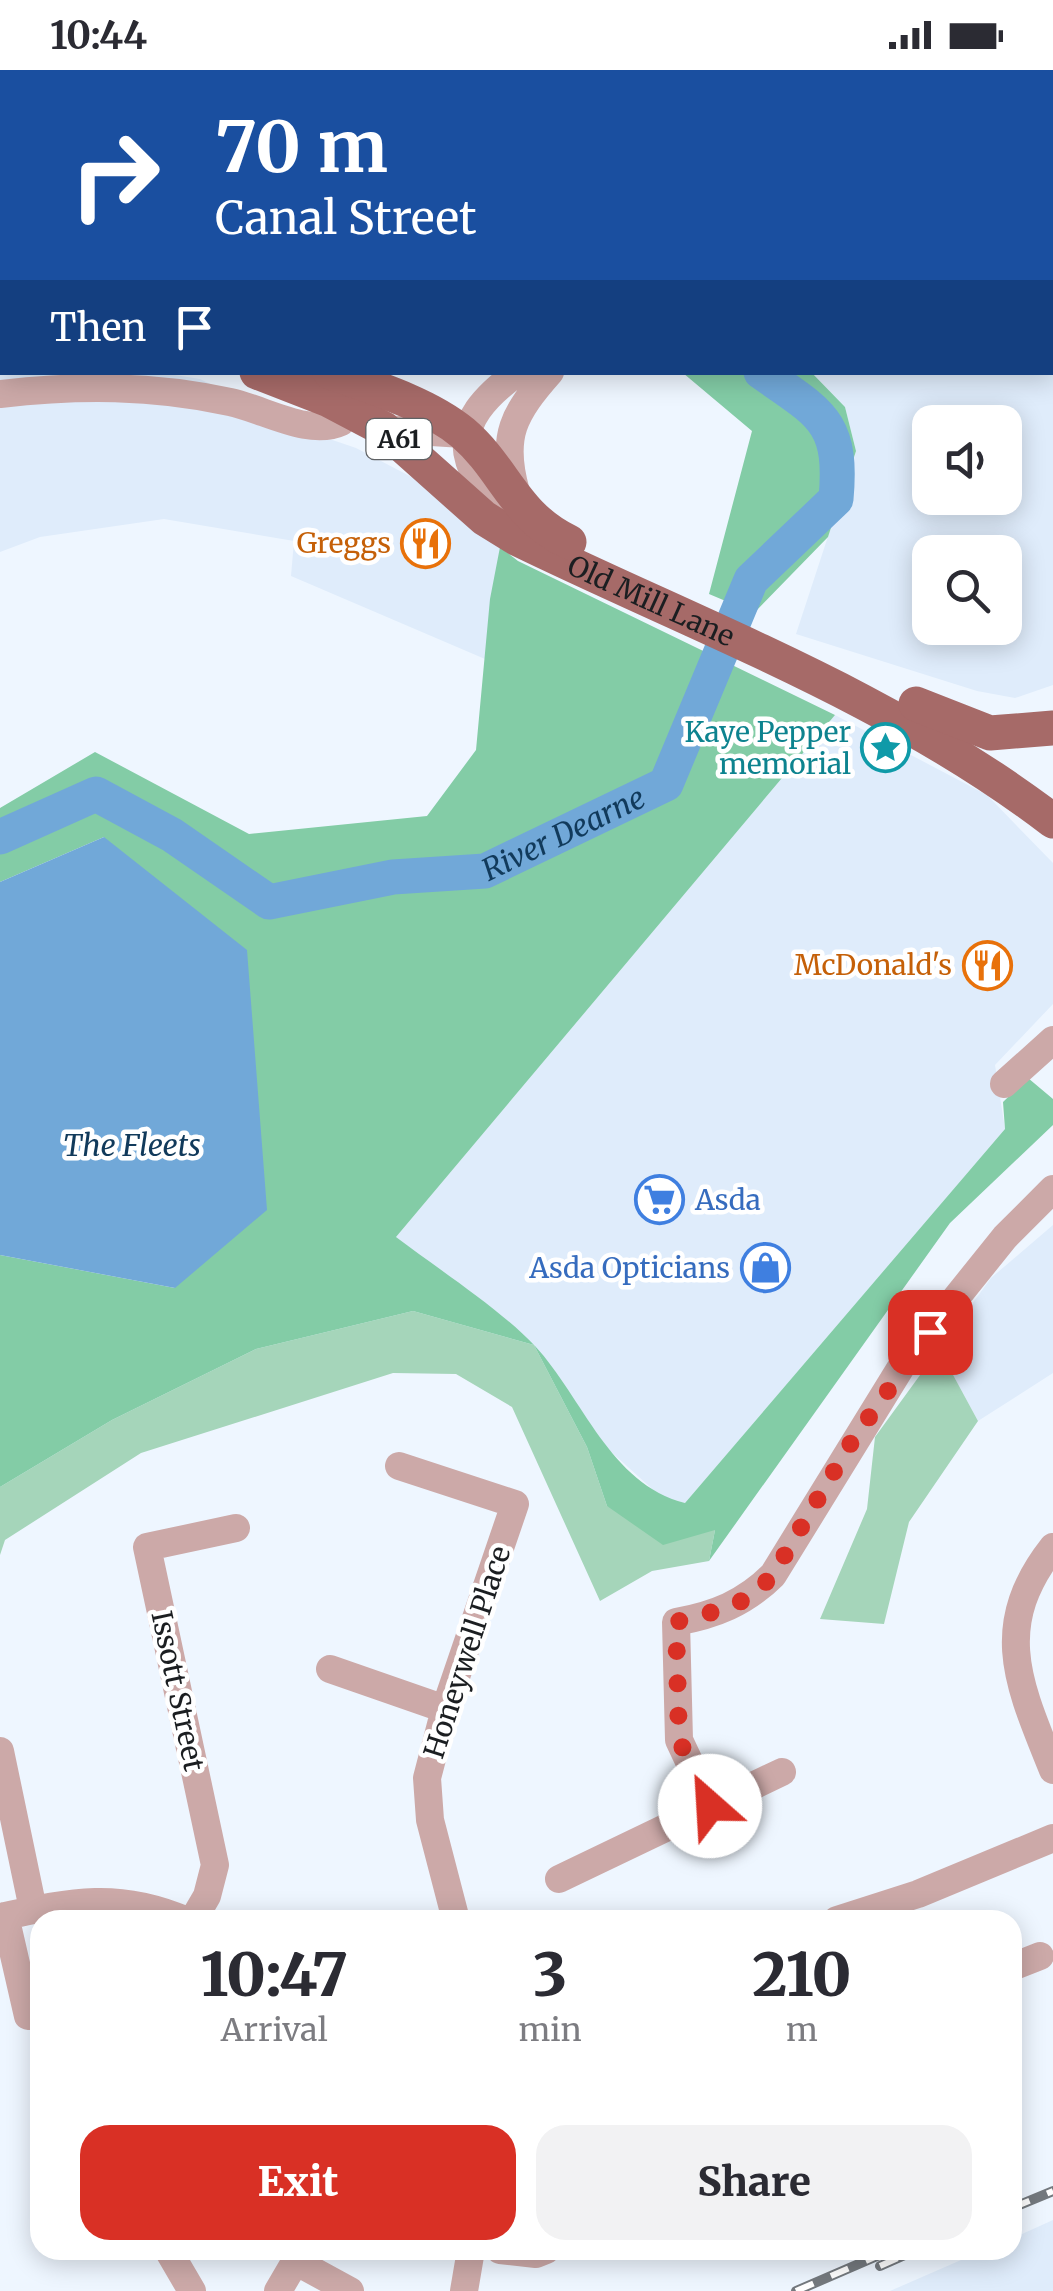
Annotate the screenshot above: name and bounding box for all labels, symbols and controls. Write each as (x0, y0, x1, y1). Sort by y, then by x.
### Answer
text: 10:44 (50, 12, 147, 59)
text: 70 m (215, 103, 388, 191)
icon: right (50, 110, 180, 240)
text: Canal Street (215, 190, 476, 246)
icon: arrive (167, 300, 222, 355)
text: Then (50, 304, 147, 351)
map controls (912, 405, 1022, 645)
button: sound (912, 405, 1022, 515)
road number: A61 (366, 419, 432, 459)
restaurant icon: Greggs (400, 517, 452, 569)
place label: Greggs (297, 525, 391, 561)
button: search (912, 535, 1022, 645)
street label: Old Mill Lane (562, 547, 740, 654)
place label: Kaye Pepper memorial (685, 714, 851, 782)
place icon: Kaye Pepper memorial (860, 722, 912, 774)
water label: River Dearne (476, 778, 651, 889)
restaurant icon: McDonald's (961, 939, 1013, 991)
place label: McDonald's (794, 947, 952, 983)
water label: The Fleets (63, 1126, 201, 1164)
supermarket icon: Asda (634, 1174, 686, 1226)
place label: Asda (694, 1182, 761, 1218)
shop icon: Asda Opticians (739, 1242, 791, 1294)
place label: Asda Opticians (528, 1250, 730, 1286)
pin (888, 1290, 973, 1375)
icon: arrive (903, 1305, 958, 1360)
street label: Honeywell Place (416, 1541, 518, 1763)
street label: Issott Street (143, 1608, 213, 1774)
position arrow (658, 1754, 762, 1858)
text: 10:47 (200, 1937, 348, 2012)
text: 3 (533, 1937, 567, 2012)
text: 210 (752, 1937, 852, 2012)
text: Arrival (221, 2010, 328, 2050)
text: min (518, 2010, 582, 2050)
text: m (786, 2010, 818, 2050)
button: Exit (80, 2125, 516, 2240)
button: Share (536, 2125, 972, 2240)

